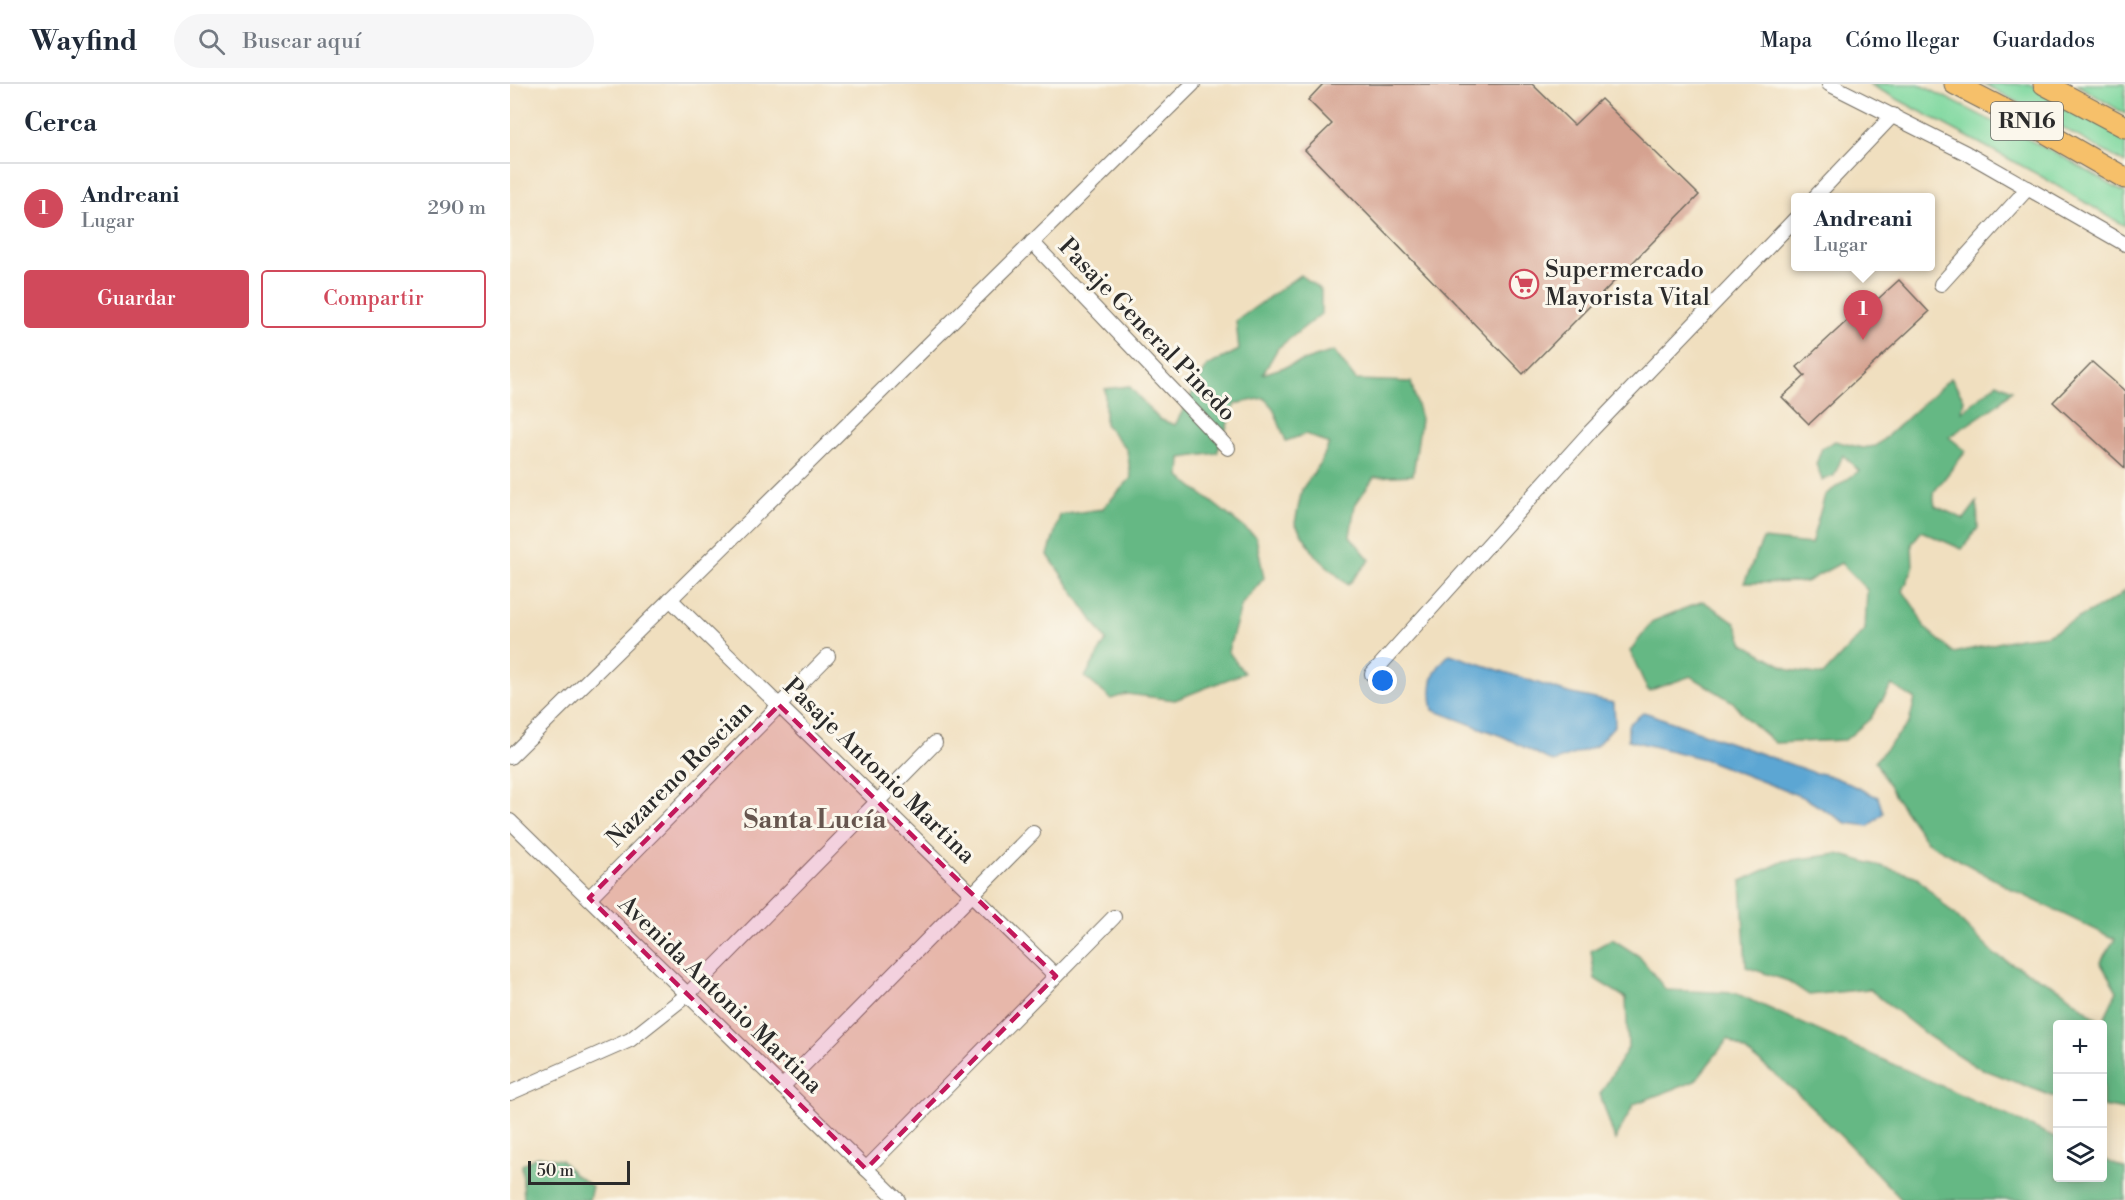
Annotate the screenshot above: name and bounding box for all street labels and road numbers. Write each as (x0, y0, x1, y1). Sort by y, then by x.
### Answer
road number: RN16 (1991, 102, 2063, 140)
street label: Pasaje General Pinedo (1052, 232, 1242, 428)
street label: Pasaje Antonio Martina (777, 672, 982, 871)
street label: Nazareno Roscian (600, 694, 760, 854)
street label: Avenida Antonio Martina (611, 889, 829, 1101)

